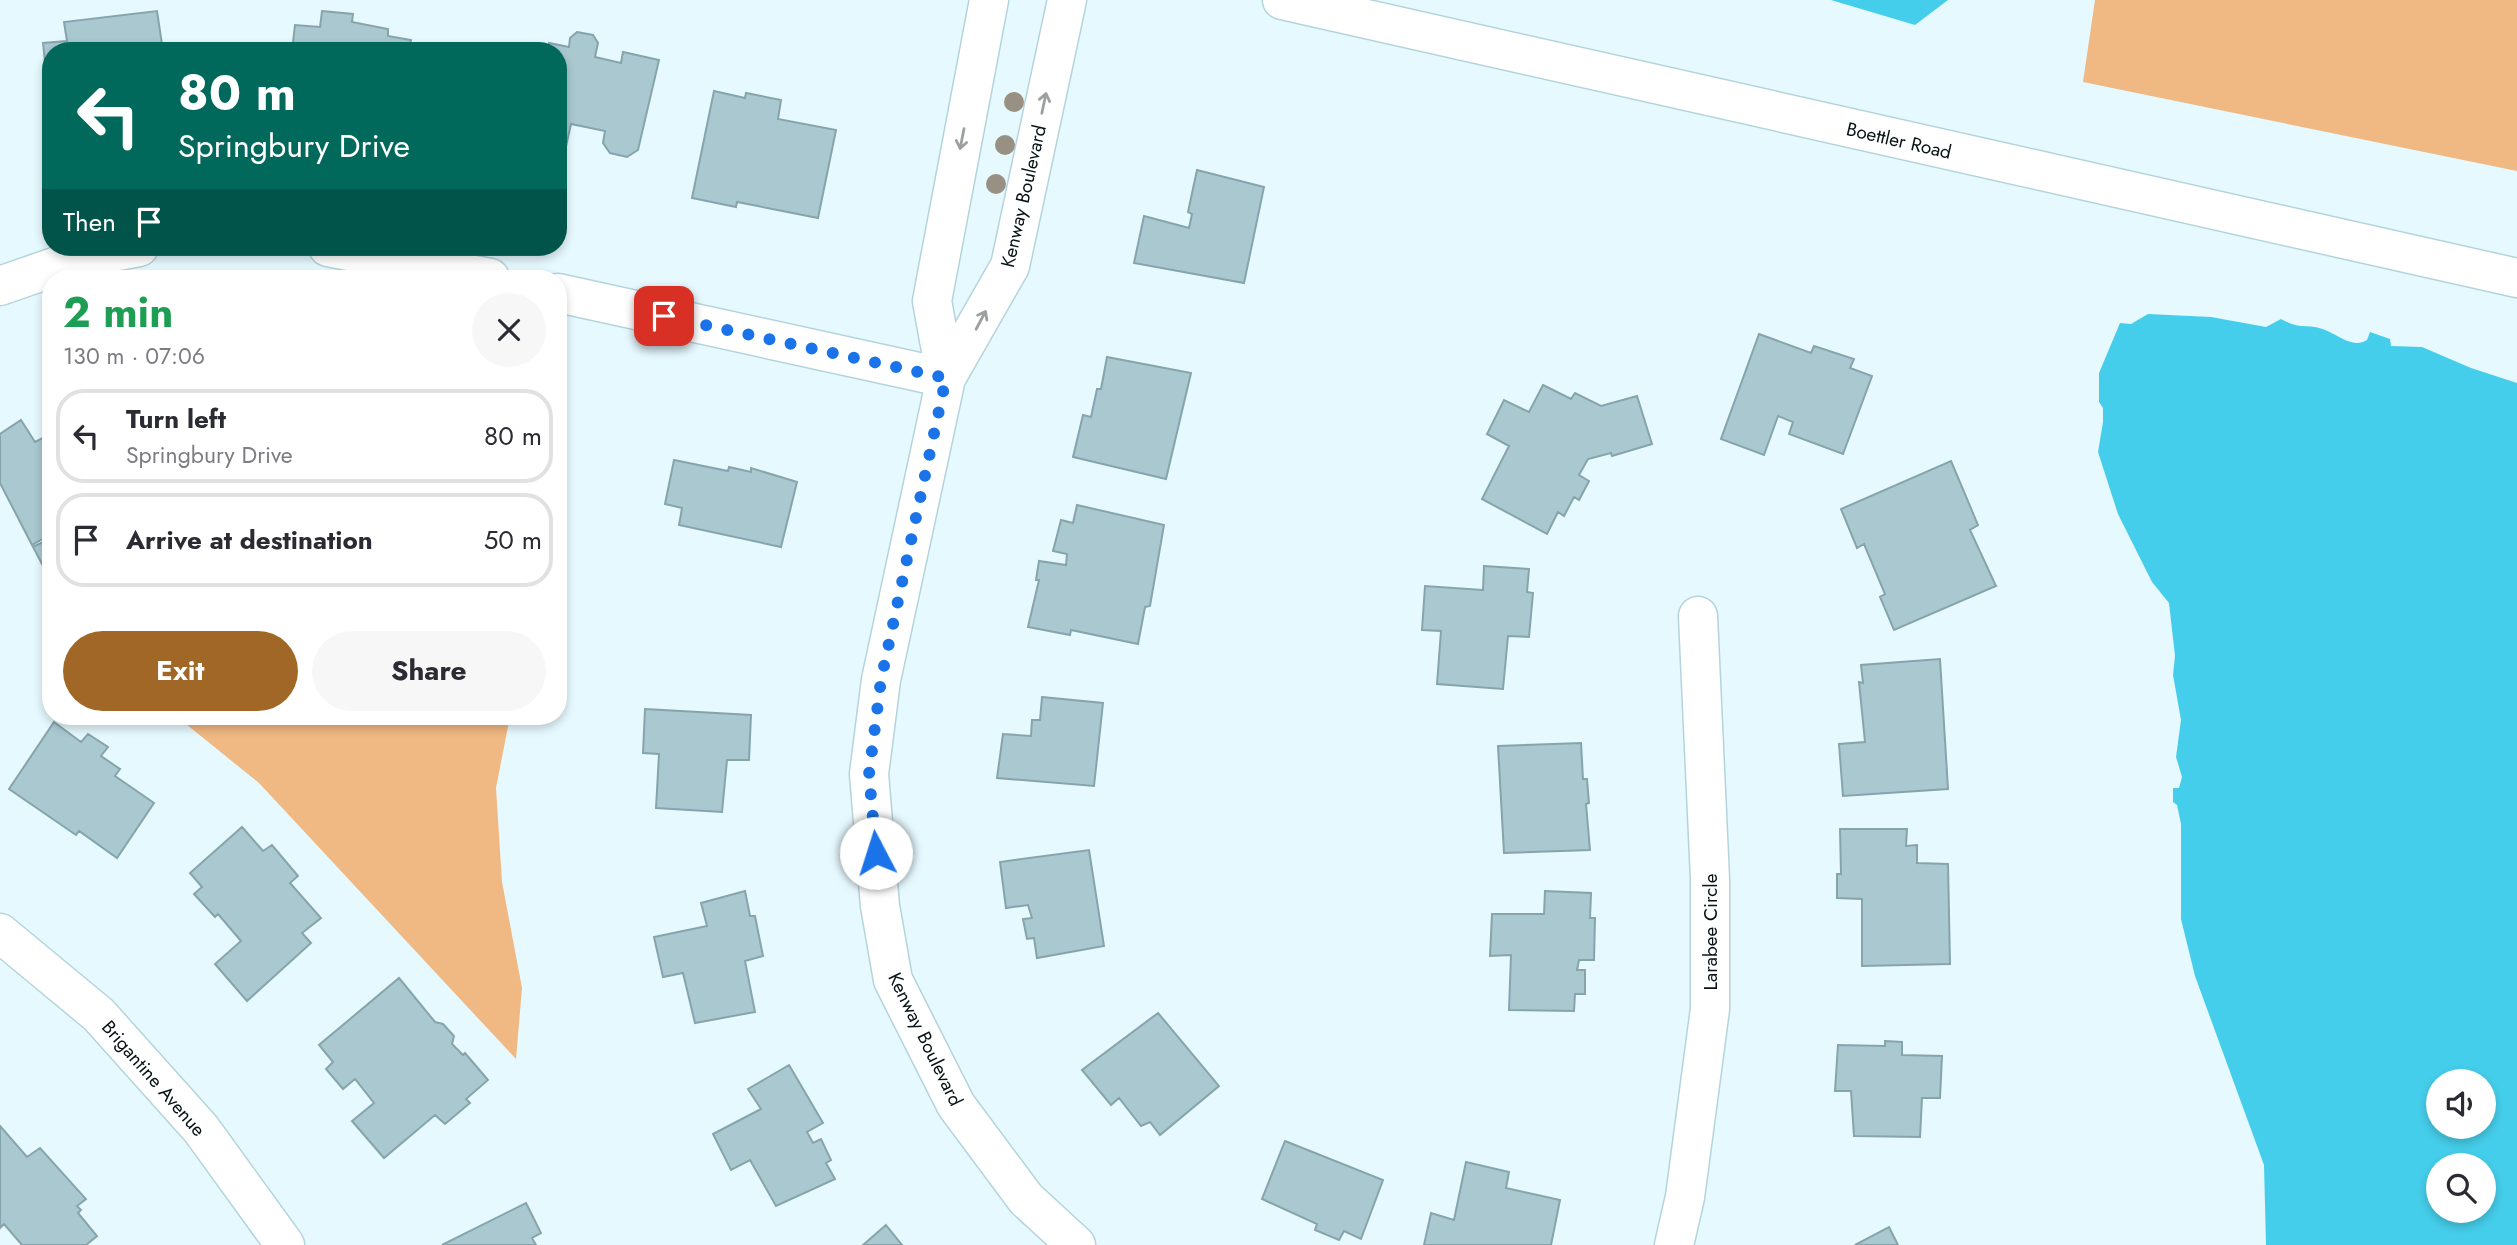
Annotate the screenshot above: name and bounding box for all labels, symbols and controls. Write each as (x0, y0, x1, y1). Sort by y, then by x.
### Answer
text: 80 m (178, 58, 296, 128)
icon: left (63, 70, 154, 161)
one-way arrow (1038, 92, 1052, 115)
street label: Boettler Road (1844, 115, 1954, 166)
street label: Kenway Boulevard (994, 122, 1053, 270)
text: Springbury Drive (178, 123, 410, 169)
one-way arrow (955, 127, 969, 150)
text: Then (63, 203, 116, 241)
icon: arrive (130, 203, 168, 241)
text: 2 min (63, 282, 173, 343)
pin (634, 286, 694, 346)
button: close (472, 293, 546, 367)
icon: arrive (645, 297, 683, 335)
one-way arrow (975, 310, 988, 331)
text: 130 m · 07:06 (63, 339, 205, 373)
text: Turn left (126, 400, 226, 438)
icon: left (67, 417, 105, 455)
text: 80 m (484, 417, 542, 455)
text: Springbury Drive (126, 438, 293, 472)
icon: arrive (67, 521, 105, 559)
text: Arrive at destination (126, 521, 373, 559)
text: 50 m (484, 521, 542, 559)
button: Exit (63, 631, 298, 711)
button: Share (312, 631, 546, 711)
position arrow (839, 816, 913, 890)
street label: Larabee Circle (1697, 873, 1724, 990)
street label: Kenway Boulevard (882, 968, 970, 1111)
street label: Brigantine Avenue (95, 1014, 212, 1142)
map controls (2426, 1069, 2496, 1223)
button: sound (2426, 1069, 2496, 1139)
button: search (2426, 1153, 2496, 1223)

